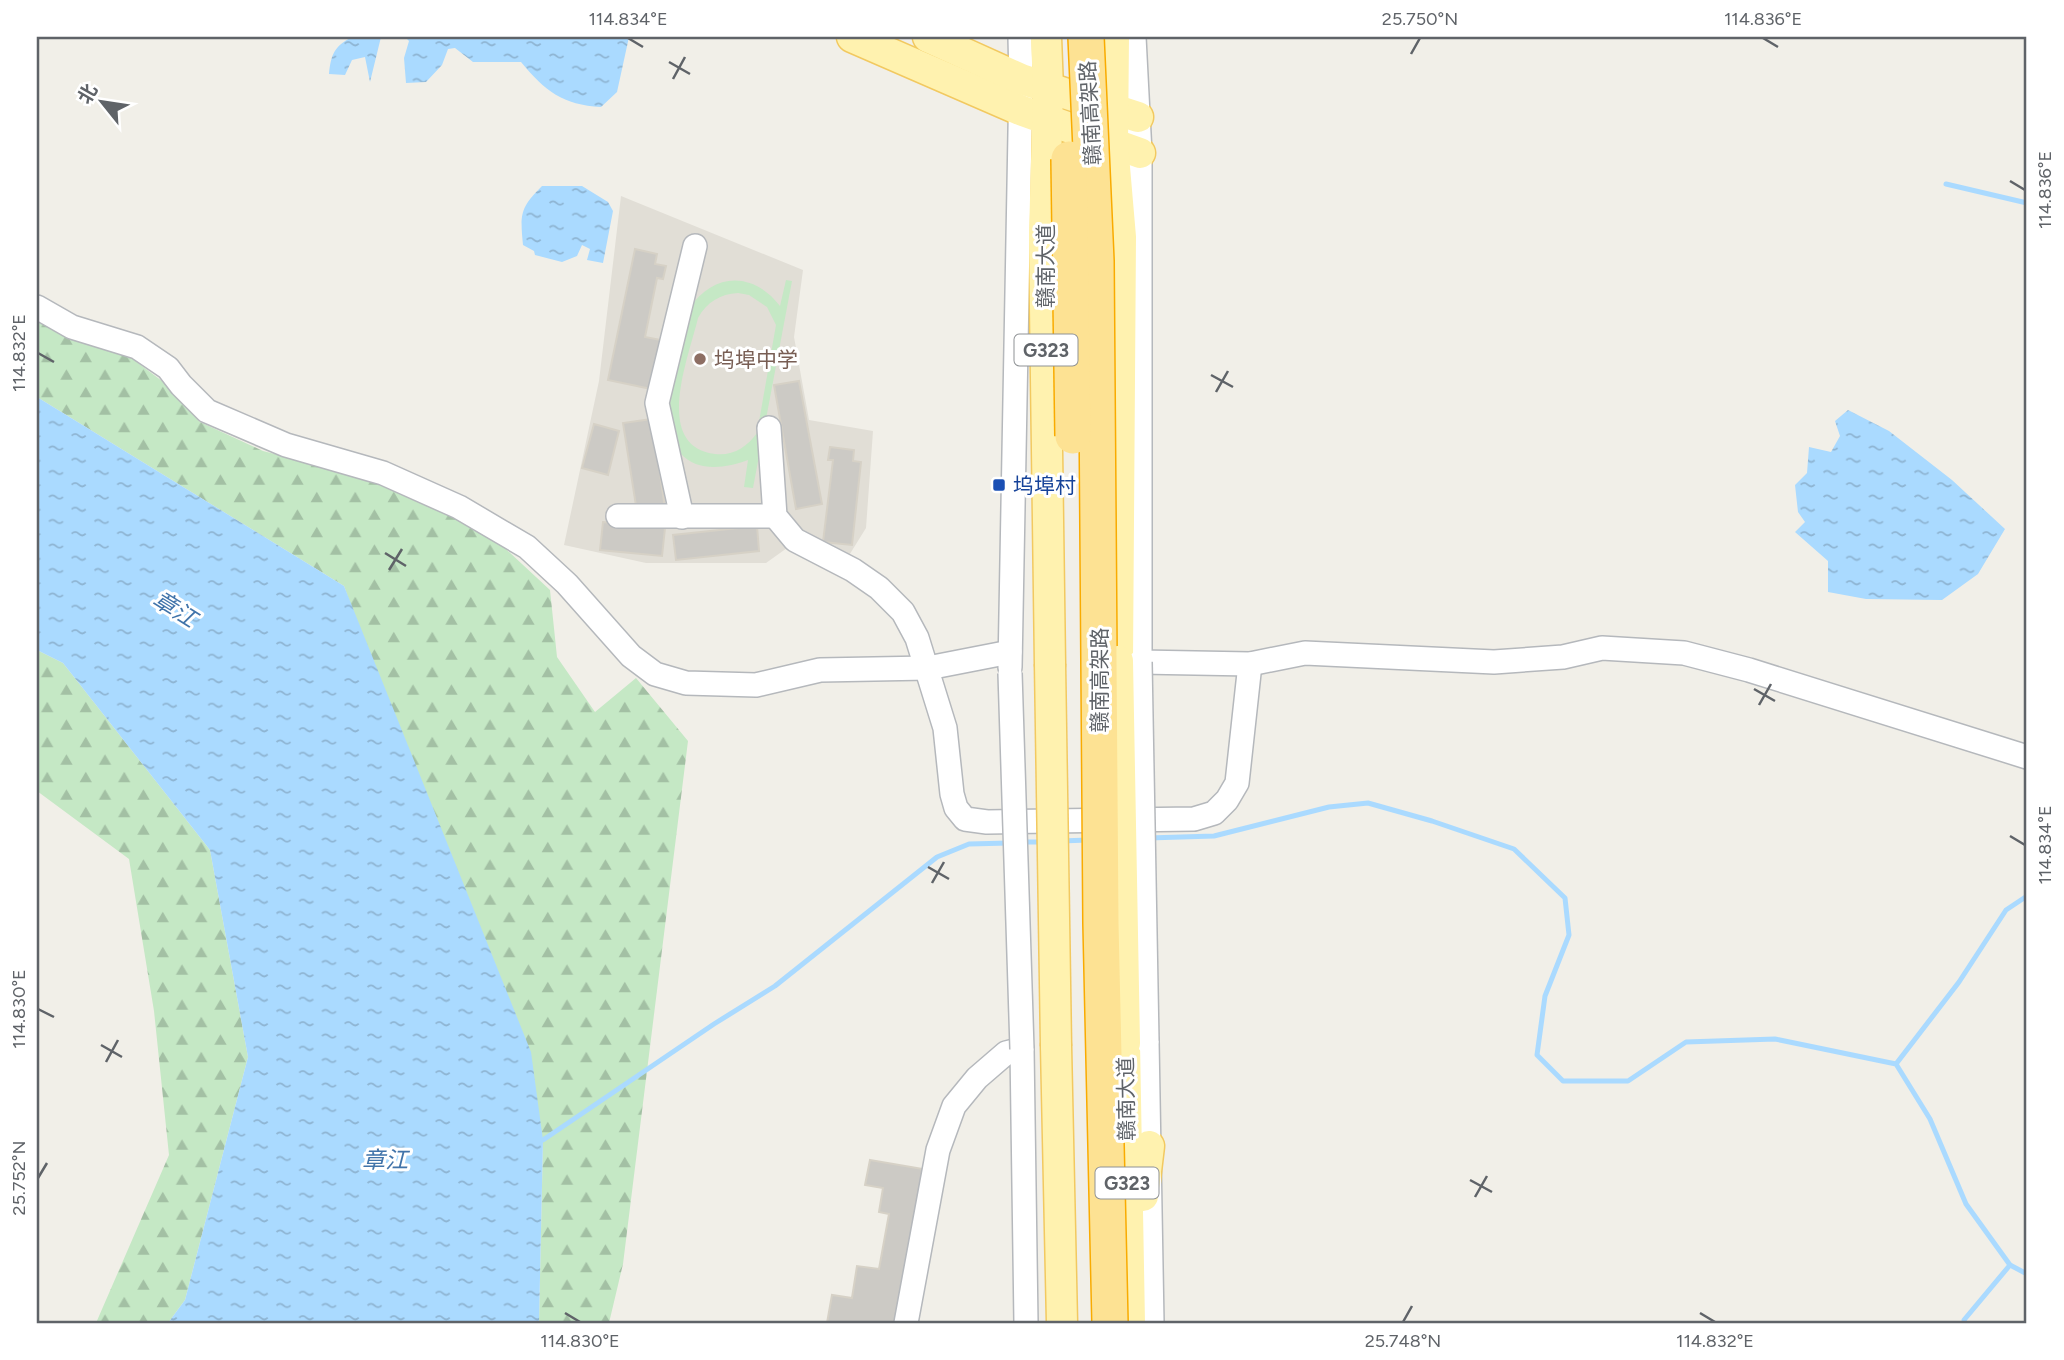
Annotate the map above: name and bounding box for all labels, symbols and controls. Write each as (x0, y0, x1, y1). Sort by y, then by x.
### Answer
text: 114.834°E (588, 8, 668, 30)
text: 25.750°N (1382, 8, 1458, 30)
text: 114.836°E (1724, 8, 1802, 30)
street label: 赣南高架路 (1075, 60, 1105, 166)
north arrow (66, 66, 136, 136)
text: 北 (73, 80, 102, 108)
text: 114.836°E (2034, 151, 2056, 229)
street label: 赣南大道 (1033, 224, 1058, 308)
text: 114.832°E (8, 314, 30, 392)
road number: G323 (1014, 334, 1078, 366)
place label: 坞埠中学 (714, 347, 798, 372)
marker: 坞埠中学 (692, 351, 708, 367)
place label: 坞埠村 (1013, 473, 1076, 498)
marker: 坞埠村 (991, 477, 1007, 493)
water label: 章江 (148, 585, 204, 635)
street label: 赣南高架路 (1087, 628, 1112, 733)
text: 114.834°E (2034, 805, 2056, 885)
text: 114.830°E (8, 969, 30, 1049)
street label: 赣南大道 (1113, 1057, 1139, 1141)
text: 25.752°N (8, 1141, 30, 1215)
water label: 章江 (362, 1146, 411, 1174)
road number: G323 (1096, 1168, 1158, 1198)
text: 114.830°E (540, 1330, 620, 1352)
text: 25.748°N (1365, 1330, 1441, 1352)
text: 114.832°E (1676, 1330, 1754, 1352)

